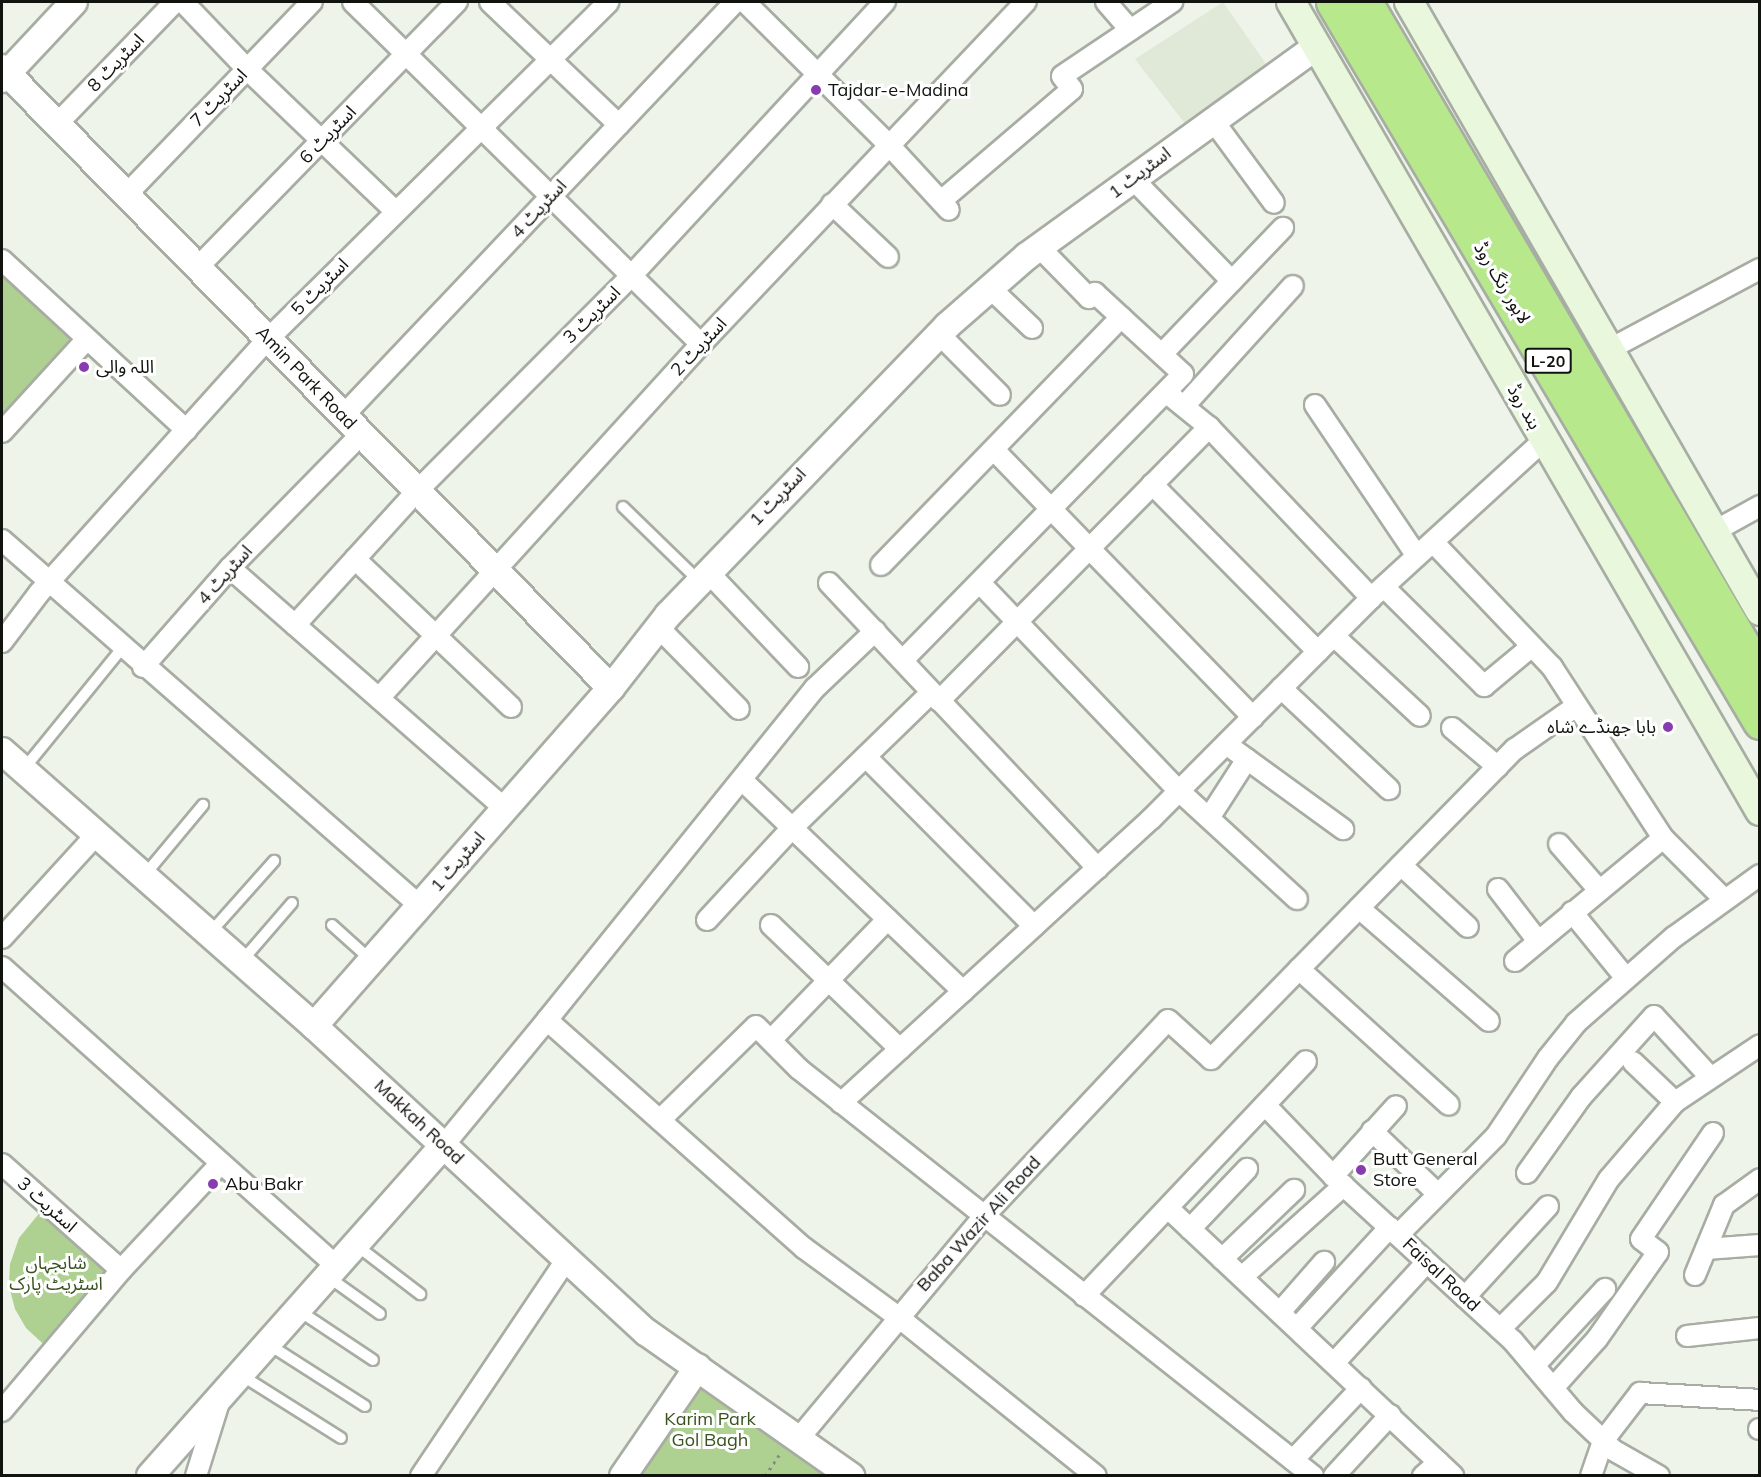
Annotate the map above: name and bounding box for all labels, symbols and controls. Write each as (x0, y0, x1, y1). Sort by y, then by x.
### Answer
street label: اسٹریٹ 8 (83, 30, 149, 96)
street label: اسٹریٹ 7 (186, 65, 252, 131)
place label: Tajdar-e-Madina (828, 79, 969, 101)
marker: Tajdar-e-Madina (809, 83, 823, 97)
street label: اسٹریٹ 6 (295, 102, 361, 168)
street label: اسٹریٹ 1 (1105, 143, 1175, 203)
street label: اسٹریٹ 4 (506, 175, 572, 243)
street label: لاہور رنگ روڈ (1469, 238, 1535, 328)
street label: اسٹریٹ 5 (287, 254, 353, 320)
street label: اسٹریٹ 3 (559, 282, 625, 348)
street label: اسٹریٹ 2 (666, 313, 732, 381)
street label: Amin Park Road (251, 322, 361, 434)
road number: L-20 (1524, 348, 1572, 374)
place label: اللہ والی (96, 356, 154, 378)
marker: اللہ والی (77, 360, 91, 374)
street label: بند روڈ (1503, 381, 1545, 433)
street label: اسٹریٹ 1 (745, 464, 811, 530)
street label: اسٹریٹ 4 (193, 541, 257, 609)
place label: بابا جھنڈے شاہ (1547, 716, 1656, 738)
marker: بابا جھنڈے شاہ (1661, 720, 1675, 734)
street label: اسٹریٹ 1 (426, 828, 490, 896)
street label: Makkah Road (370, 1075, 468, 1169)
place label: Butt General Store (1373, 1149, 1478, 1192)
street label: Baba Wazir Ali Road (913, 1152, 1045, 1296)
marker: Butt General Store (1354, 1163, 1368, 1177)
street label: اسٹریٹ 3 (13, 1173, 81, 1237)
place label: Abu Bakr (225, 1173, 303, 1195)
marker: Abu Bakr (206, 1177, 220, 1191)
street label: Faisal Road (1398, 1234, 1484, 1316)
park label: شاہجہاں اسٹریٹ پارک (9, 1253, 103, 1296)
park label: Karim Park Gol Bagh (664, 1409, 756, 1452)

